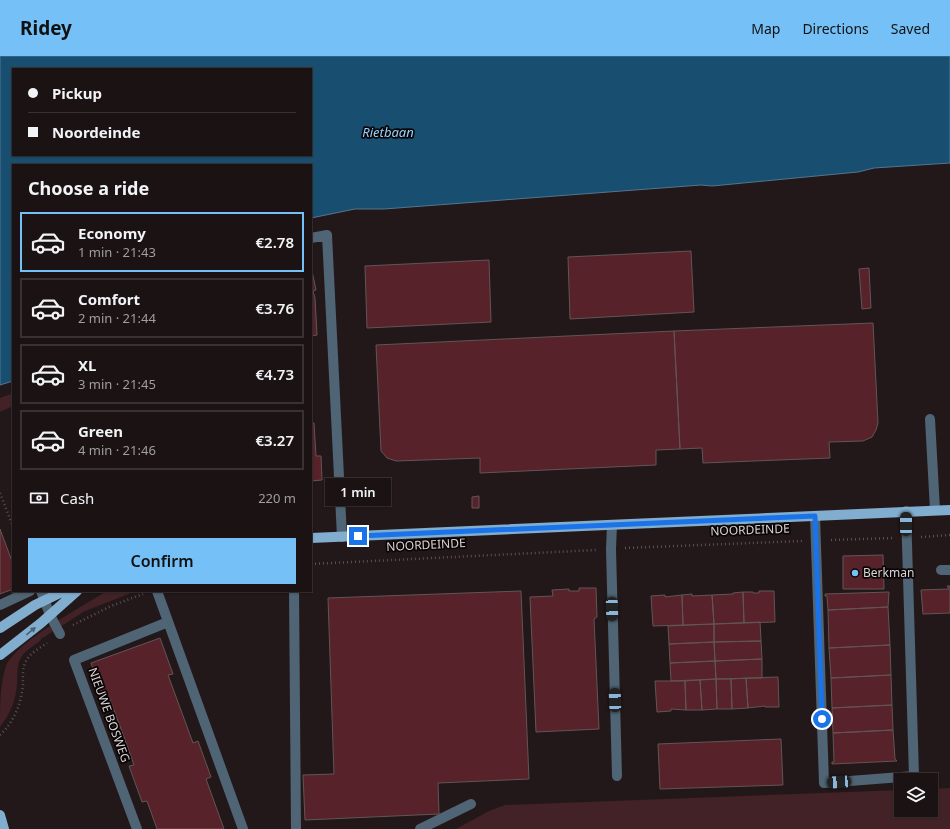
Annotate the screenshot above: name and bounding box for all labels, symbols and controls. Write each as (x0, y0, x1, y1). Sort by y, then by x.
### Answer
text: Ridey (20, 15, 72, 41)
text: Map (751, 19, 780, 38)
text: Directions (802, 19, 869, 38)
text: Saved (891, 19, 930, 38)
text: Pickup (52, 83, 102, 103)
text: Noordeinde (52, 122, 140, 142)
water label: Rietbaan (362, 123, 414, 141)
text: Choose a ride (28, 176, 149, 200)
text: Economy (78, 223, 146, 243)
icon: car (30, 224, 66, 260)
text: €2.78 (256, 232, 294, 252)
text: 1 min · 21:43 (78, 243, 156, 261)
text: Comfort (78, 289, 140, 309)
icon: car (30, 290, 66, 326)
text: €3.76 (256, 298, 294, 318)
text: 2 min · 21:44 (78, 309, 156, 327)
text: XL (78, 355, 96, 375)
icon: car (30, 356, 66, 392)
text: €4.73 (256, 364, 294, 384)
text: 3 min · 21:45 (78, 375, 156, 393)
text: Green (78, 421, 123, 441)
icon: car (30, 422, 66, 458)
text: €3.27 (256, 430, 294, 450)
text: 4 min · 21:46 (78, 441, 156, 459)
callout: 1 min (325, 478, 391, 506)
text: 1 min (340, 483, 376, 501)
icon: cash (28, 487, 50, 509)
text: Cash (60, 488, 94, 508)
text: 220 m (258, 489, 296, 507)
car (900, 512, 912, 536)
street label: NOORDEINDE (710, 520, 790, 539)
route end (349, 527, 367, 545)
street label: NOORDEINDE (386, 534, 466, 555)
button: Confirm (28, 538, 296, 584)
place label: Berkman (863, 564, 914, 581)
marker: Berkman (850, 568, 860, 578)
car (606, 597, 618, 621)
one-way arrow (25, 627, 36, 636)
street label: NIEUWE BOSWEG (84, 665, 135, 765)
car (609, 688, 621, 712)
route start (813, 710, 831, 728)
map controls (894, 773, 938, 817)
button: layers (894, 773, 938, 817)
car (827, 775, 851, 789)

